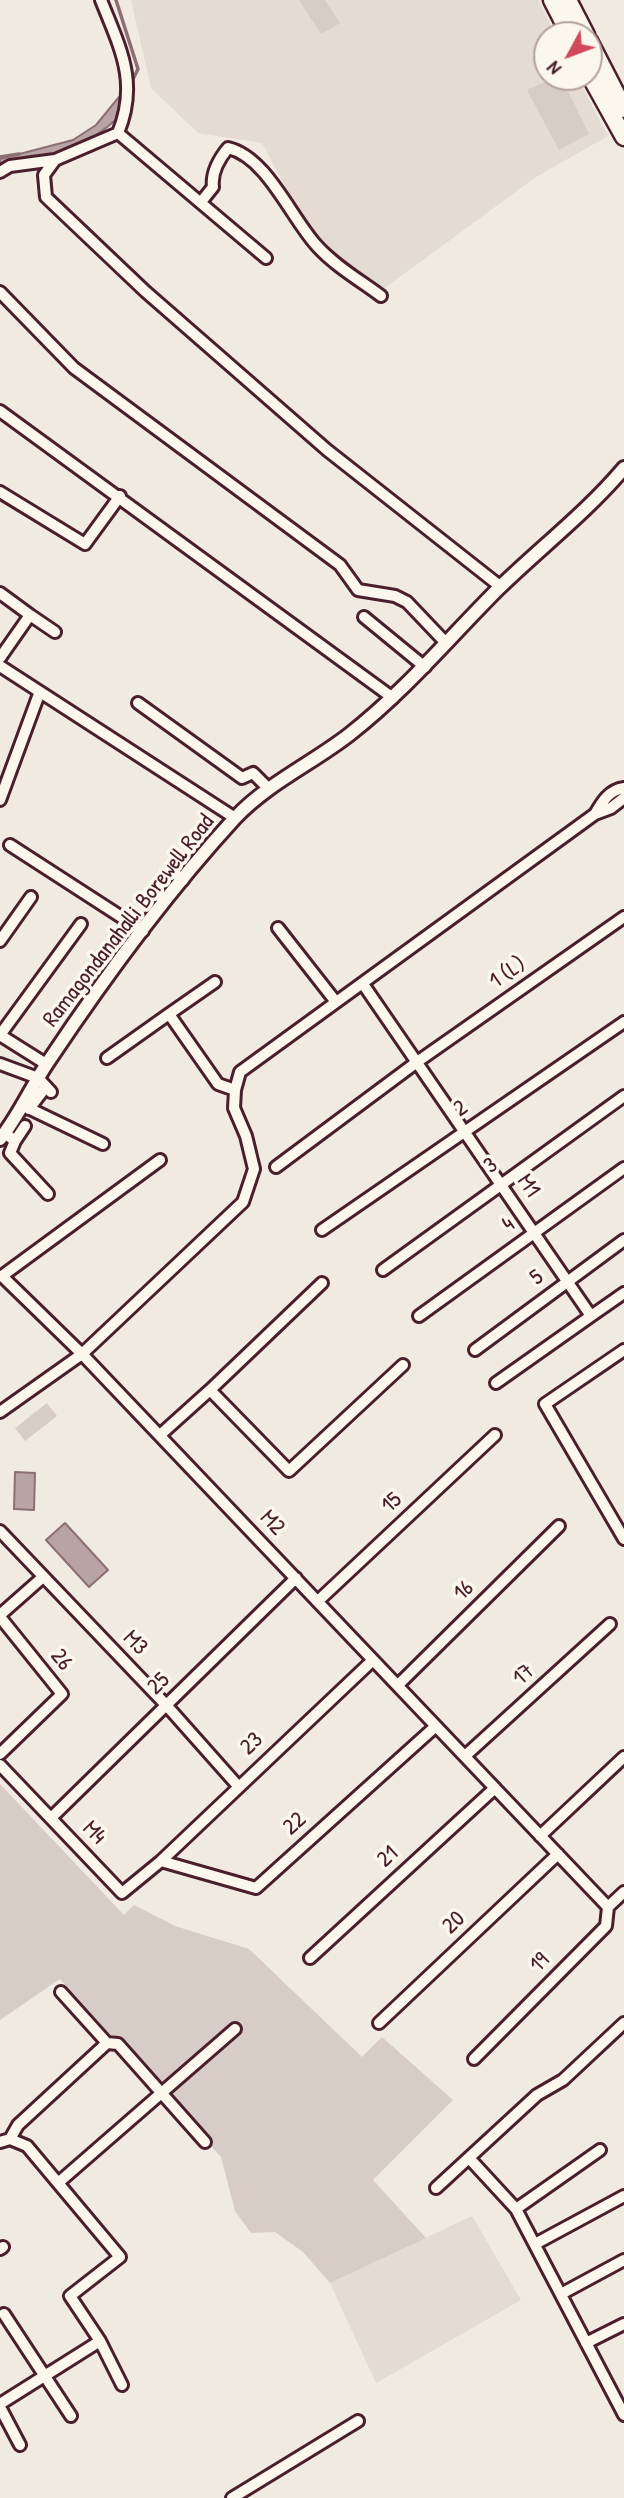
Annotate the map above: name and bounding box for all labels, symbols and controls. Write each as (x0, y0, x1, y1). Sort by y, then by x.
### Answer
north arrow (533, 21, 603, 91)
text: N (541, 56, 567, 81)
street label: Ramagondanahalli Borewell Road (37, 809, 221, 1033)
street label: 1 (L) (484, 951, 532, 995)
street label: 2 (449, 1095, 473, 1123)
street label: 3 (479, 1152, 503, 1180)
street label: M1 (510, 1169, 546, 1203)
street label: 4 (497, 1211, 521, 1239)
street label: 5 (525, 1264, 549, 1292)
street label: 15 (376, 1487, 408, 1519)
street label: M2 (254, 1505, 290, 1541)
street label: 16 (448, 1575, 480, 1607)
street label: M3 (117, 1625, 153, 1661)
street label: 26 (44, 1644, 78, 1676)
street label: 17 (507, 1658, 541, 1692)
street label: 25 (142, 1667, 176, 1701)
street label: 23 (235, 1727, 269, 1761)
street label: 22 (278, 1807, 312, 1841)
street label: M4 (76, 1815, 112, 1851)
street label: 21 (372, 1840, 404, 1874)
street label: 20 (437, 1906, 471, 1940)
street label: 19 (524, 1947, 556, 1979)

